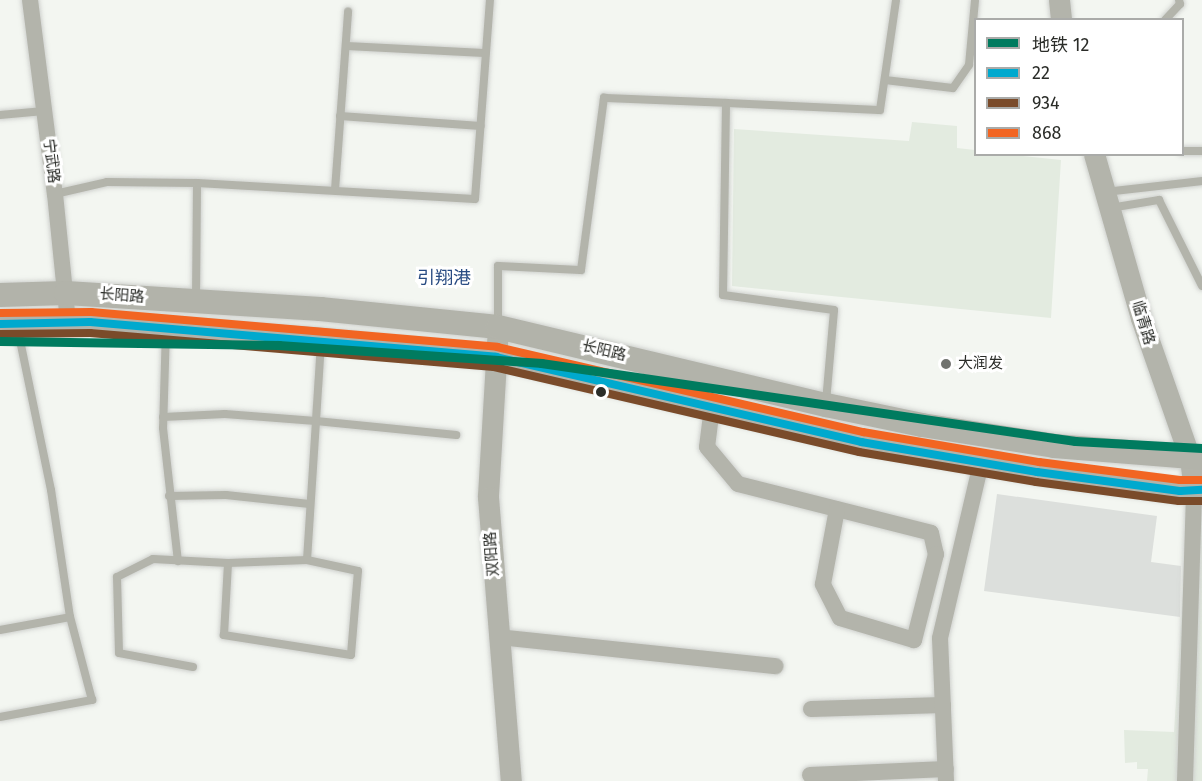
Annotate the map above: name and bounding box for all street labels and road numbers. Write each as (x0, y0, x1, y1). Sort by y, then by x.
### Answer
street label: 宁武路 (39, 138, 63, 184)
street label: 长阳路 (99, 285, 145, 307)
street label: 临青路 (1128, 299, 1158, 347)
street label: 长阳路 (580, 337, 628, 365)
street label: 双阳路 (481, 531, 503, 577)

